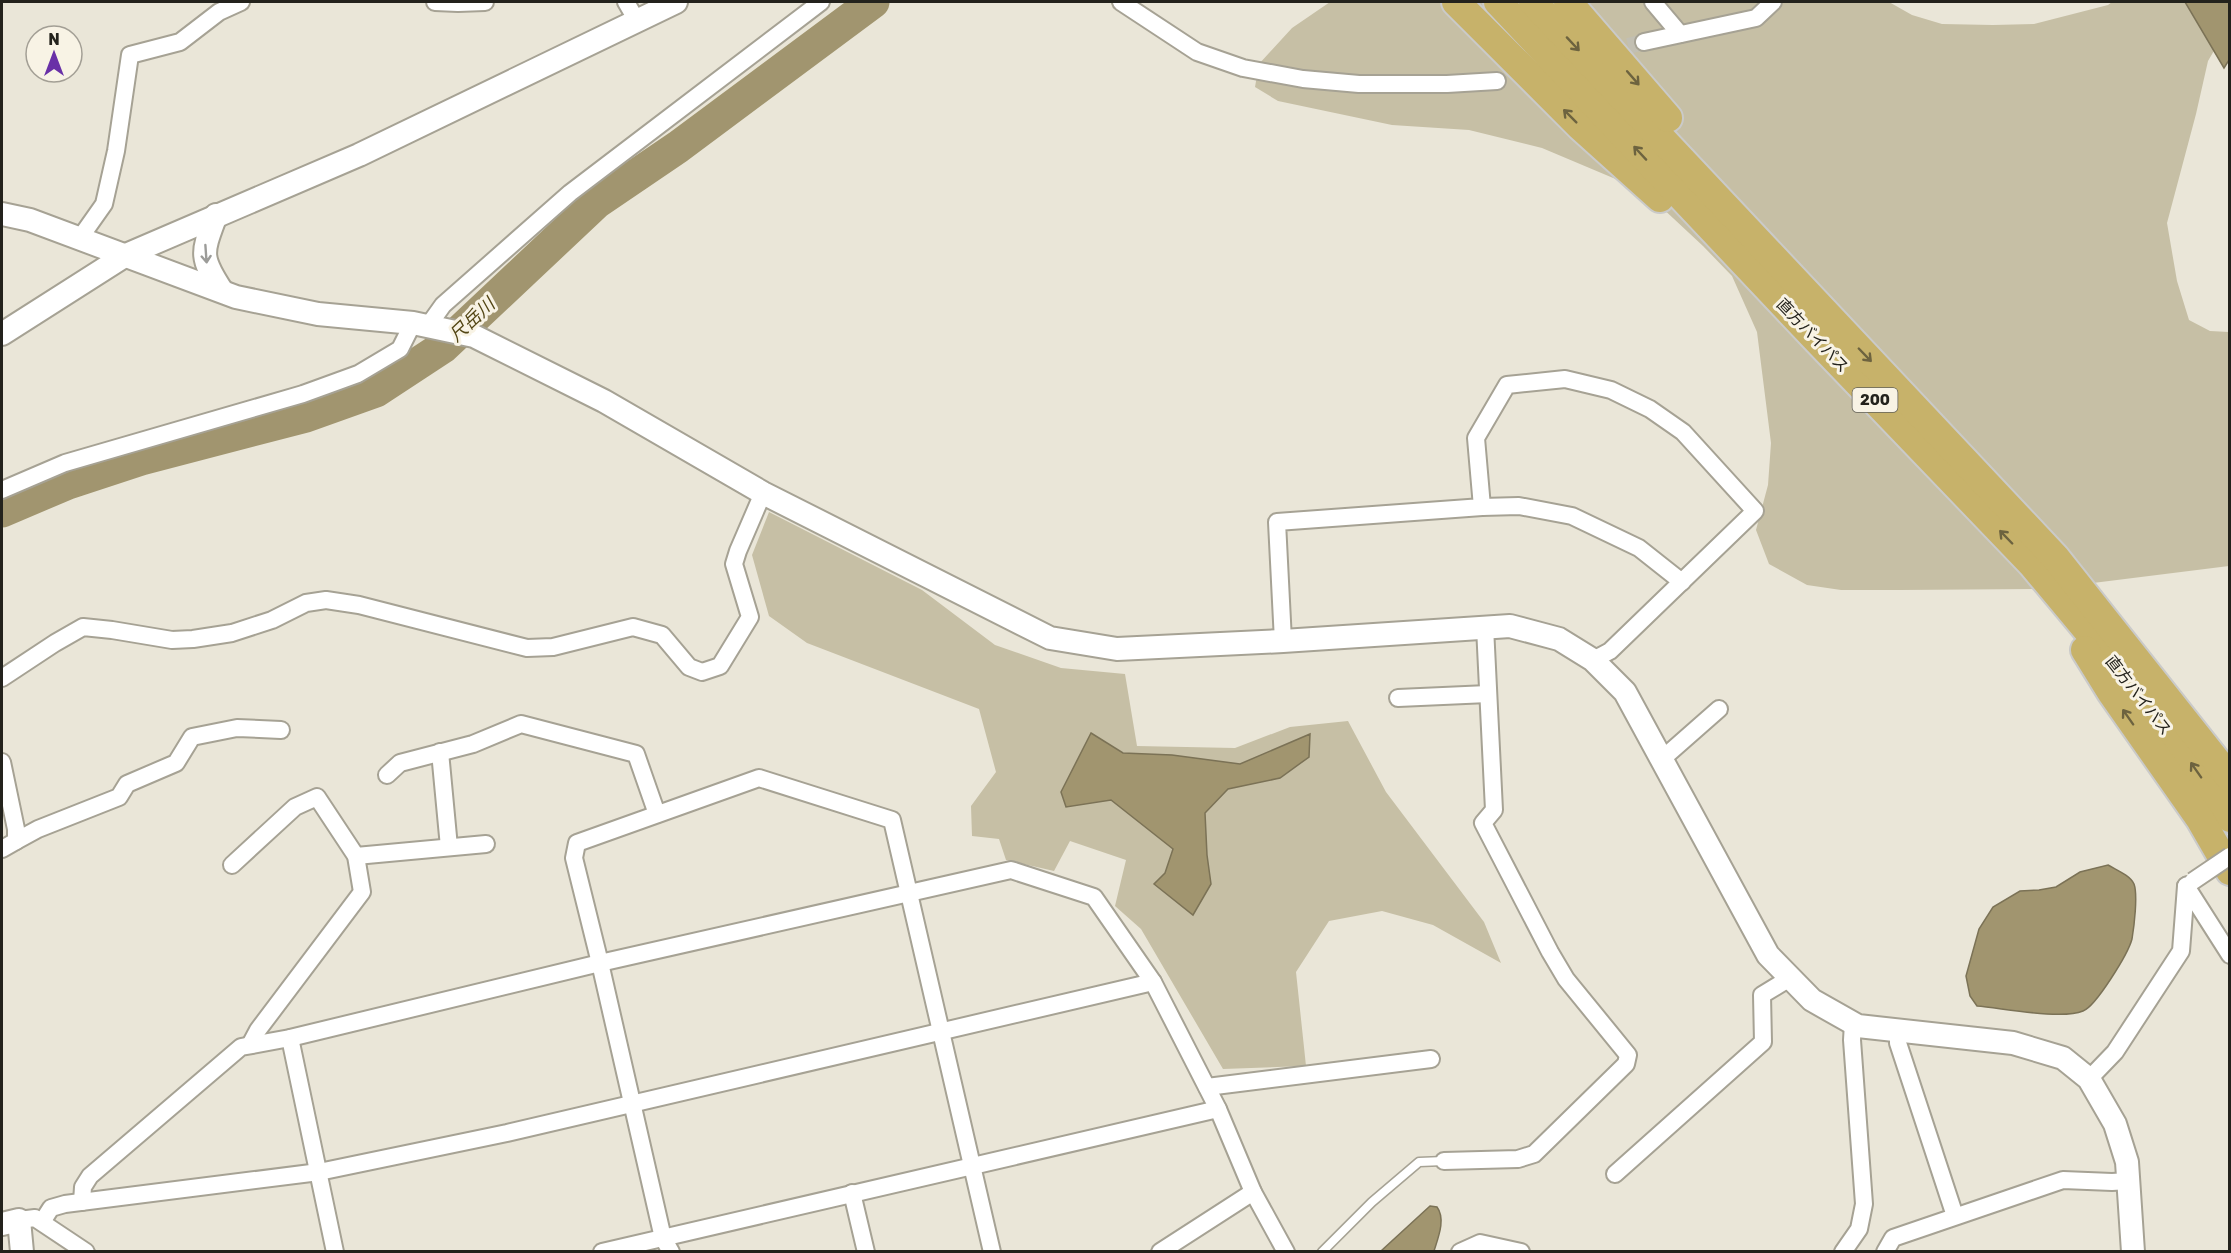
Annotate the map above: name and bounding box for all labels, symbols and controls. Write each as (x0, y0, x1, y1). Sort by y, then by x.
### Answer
north arrow (24, 24, 84, 84)
text: N (48, 30, 60, 49)
one-way arrow (1566, 37, 1581, 52)
one-way arrow (1626, 70, 1640, 85)
one-way arrow (1562, 108, 1577, 123)
one-way arrow (1633, 145, 1648, 160)
one-way arrow (201, 244, 212, 264)
water label: 尺岳川 (445, 292, 501, 346)
street label: 直方バイパス (1773, 294, 1853, 376)
one-way arrow (1857, 347, 1871, 362)
road number: 200 (1852, 388, 1898, 412)
one-way arrow (1999, 530, 2014, 545)
street label: 直方バイパス (2102, 652, 2176, 739)
one-way arrow (2122, 710, 2134, 726)
one-way arrow (2190, 762, 2202, 778)

